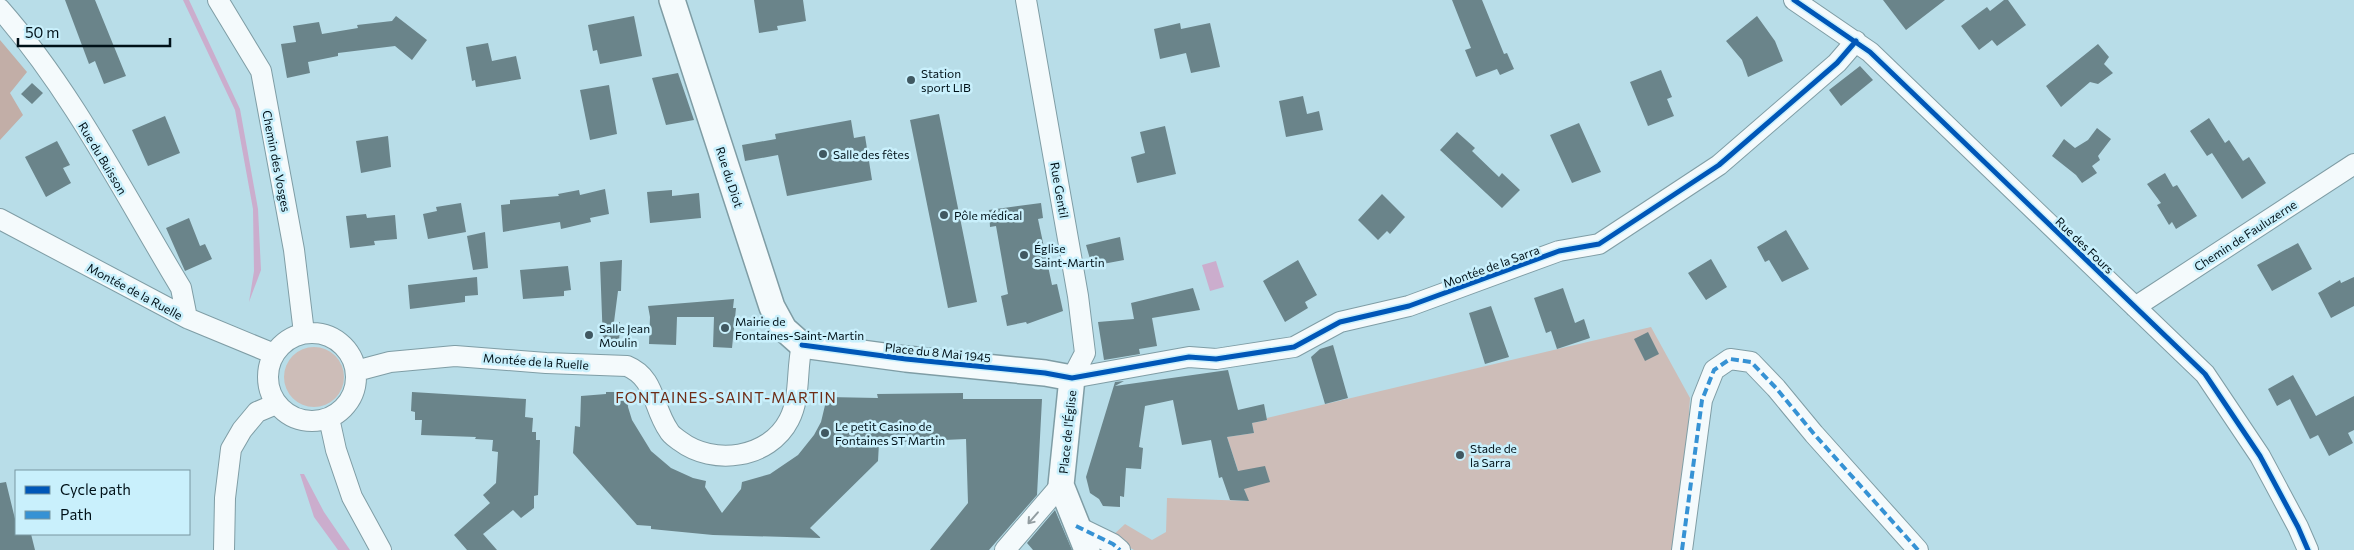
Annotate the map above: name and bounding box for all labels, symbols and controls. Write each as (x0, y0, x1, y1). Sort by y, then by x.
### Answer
scale bar (18, 15, 170, 47)
text: 50 m (25, 23, 59, 41)
place label: Station sport LIB (921, 66, 971, 94)
marker: Station sport LIB (905, 74, 917, 86)
street label: Chemin des Vosges (260, 109, 294, 213)
street label: Rue du Buisson (76, 119, 130, 197)
street label: Rue du Diot (714, 145, 746, 209)
place label: Salle des fêtes (833, 147, 909, 161)
marker: Salle des fêtes (817, 148, 829, 160)
street label: Rue Gentil (1048, 161, 1072, 219)
street label: Chemin de Fauluzerne (2191, 197, 2299, 273)
place label: Pôle médical (954, 208, 1022, 222)
marker: Pôle médical (938, 209, 950, 221)
street label: Rue des Fours (2053, 214, 2117, 276)
place label: Église Saint-Martin (1034, 241, 1105, 269)
street label: Montée de la Sarra (1441, 242, 1541, 290)
marker: Église Saint-Martin (1018, 249, 1030, 261)
street label: Montée de la Ruelle (85, 260, 185, 322)
place label: Mairie de Fontaines-Saint-Martin (735, 314, 864, 342)
place label: Salle Jean Moulin (599, 321, 650, 349)
marker: Mairie de Fontaines-Saint-Martin (719, 322, 731, 334)
marker: Salle Jean Moulin (583, 329, 595, 341)
street label: Place du 8 Mai 1945 (884, 339, 992, 365)
street label: Montée de la Ruelle (483, 350, 589, 372)
district label: FONTAINES-SAINT-MARTIN (615, 388, 837, 406)
street label: Place de l'Église (1056, 389, 1078, 475)
place label: Le petit Casino de Fontaines ST Martin (835, 419, 945, 447)
marker: Le petit Casino de Fontaines ST Martin (819, 427, 831, 439)
place label: Stade de la Sarra (1470, 441, 1517, 469)
marker: Stade de la Sarra (1454, 449, 1466, 461)
legend (15, 470, 190, 535)
text: Cycle path (60, 480, 131, 498)
text: Path (60, 505, 92, 523)
one-way arrow (1028, 511, 1039, 524)

